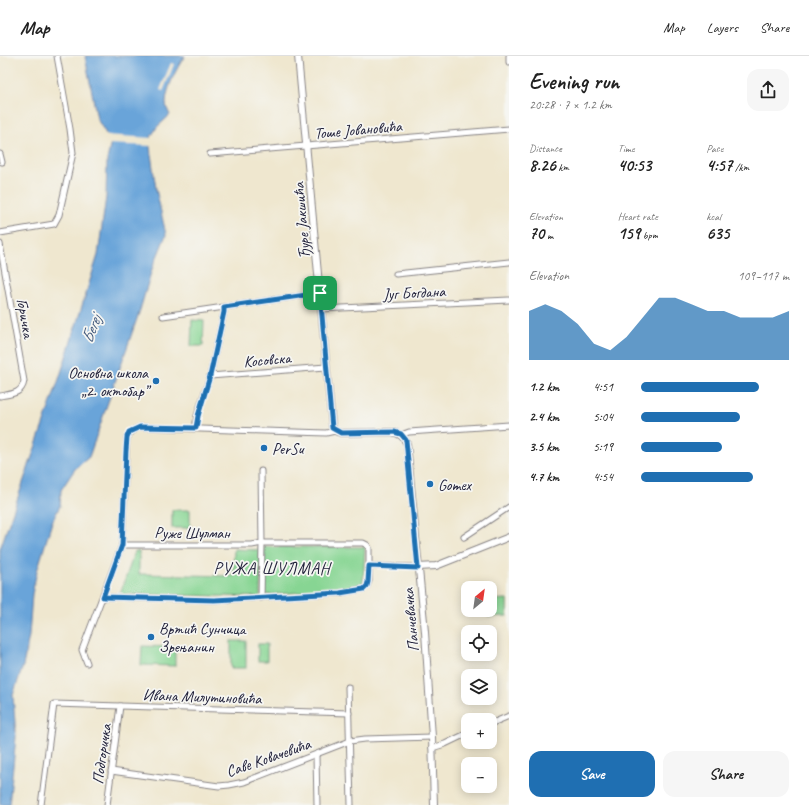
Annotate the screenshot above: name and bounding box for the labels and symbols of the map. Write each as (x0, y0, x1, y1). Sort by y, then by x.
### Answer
street label: Тоше Јовановића (314, 116, 404, 144)
street label: Ђуре Јакшића (289, 181, 315, 260)
pin (303, 276, 337, 310)
street label: Југ Богдана (381, 281, 447, 305)
street label: Горичка (12, 297, 39, 341)
water label: Бегеј (77, 308, 108, 346)
street label: Косовска (243, 348, 293, 372)
place label: Основна школа „2. октобар” (68, 363, 152, 401)
marker: Основна школа „2. октобар” (151, 376, 161, 386)
place label: PerSu (272, 439, 305, 459)
marker: PerSu (259, 443, 269, 453)
place label: Gomex (438, 475, 473, 495)
marker: Gomex (425, 479, 435, 489)
street label: Руже Шулман (154, 523, 231, 543)
district label: РУЖА ШУЛМАН (214, 558, 333, 579)
north arrow (461, 581, 497, 617)
street label: Панчевачка (398, 586, 424, 653)
place label: Вртић Сунчица Зрењанин (159, 619, 247, 657)
marker: Вртић Сунчица Зрењанин (146, 632, 156, 642)
street label: Ивана Милутиновића (142, 685, 263, 709)
street label: Подгоричка (88, 722, 116, 786)
street label: Саве Ковачевића (223, 734, 314, 782)

